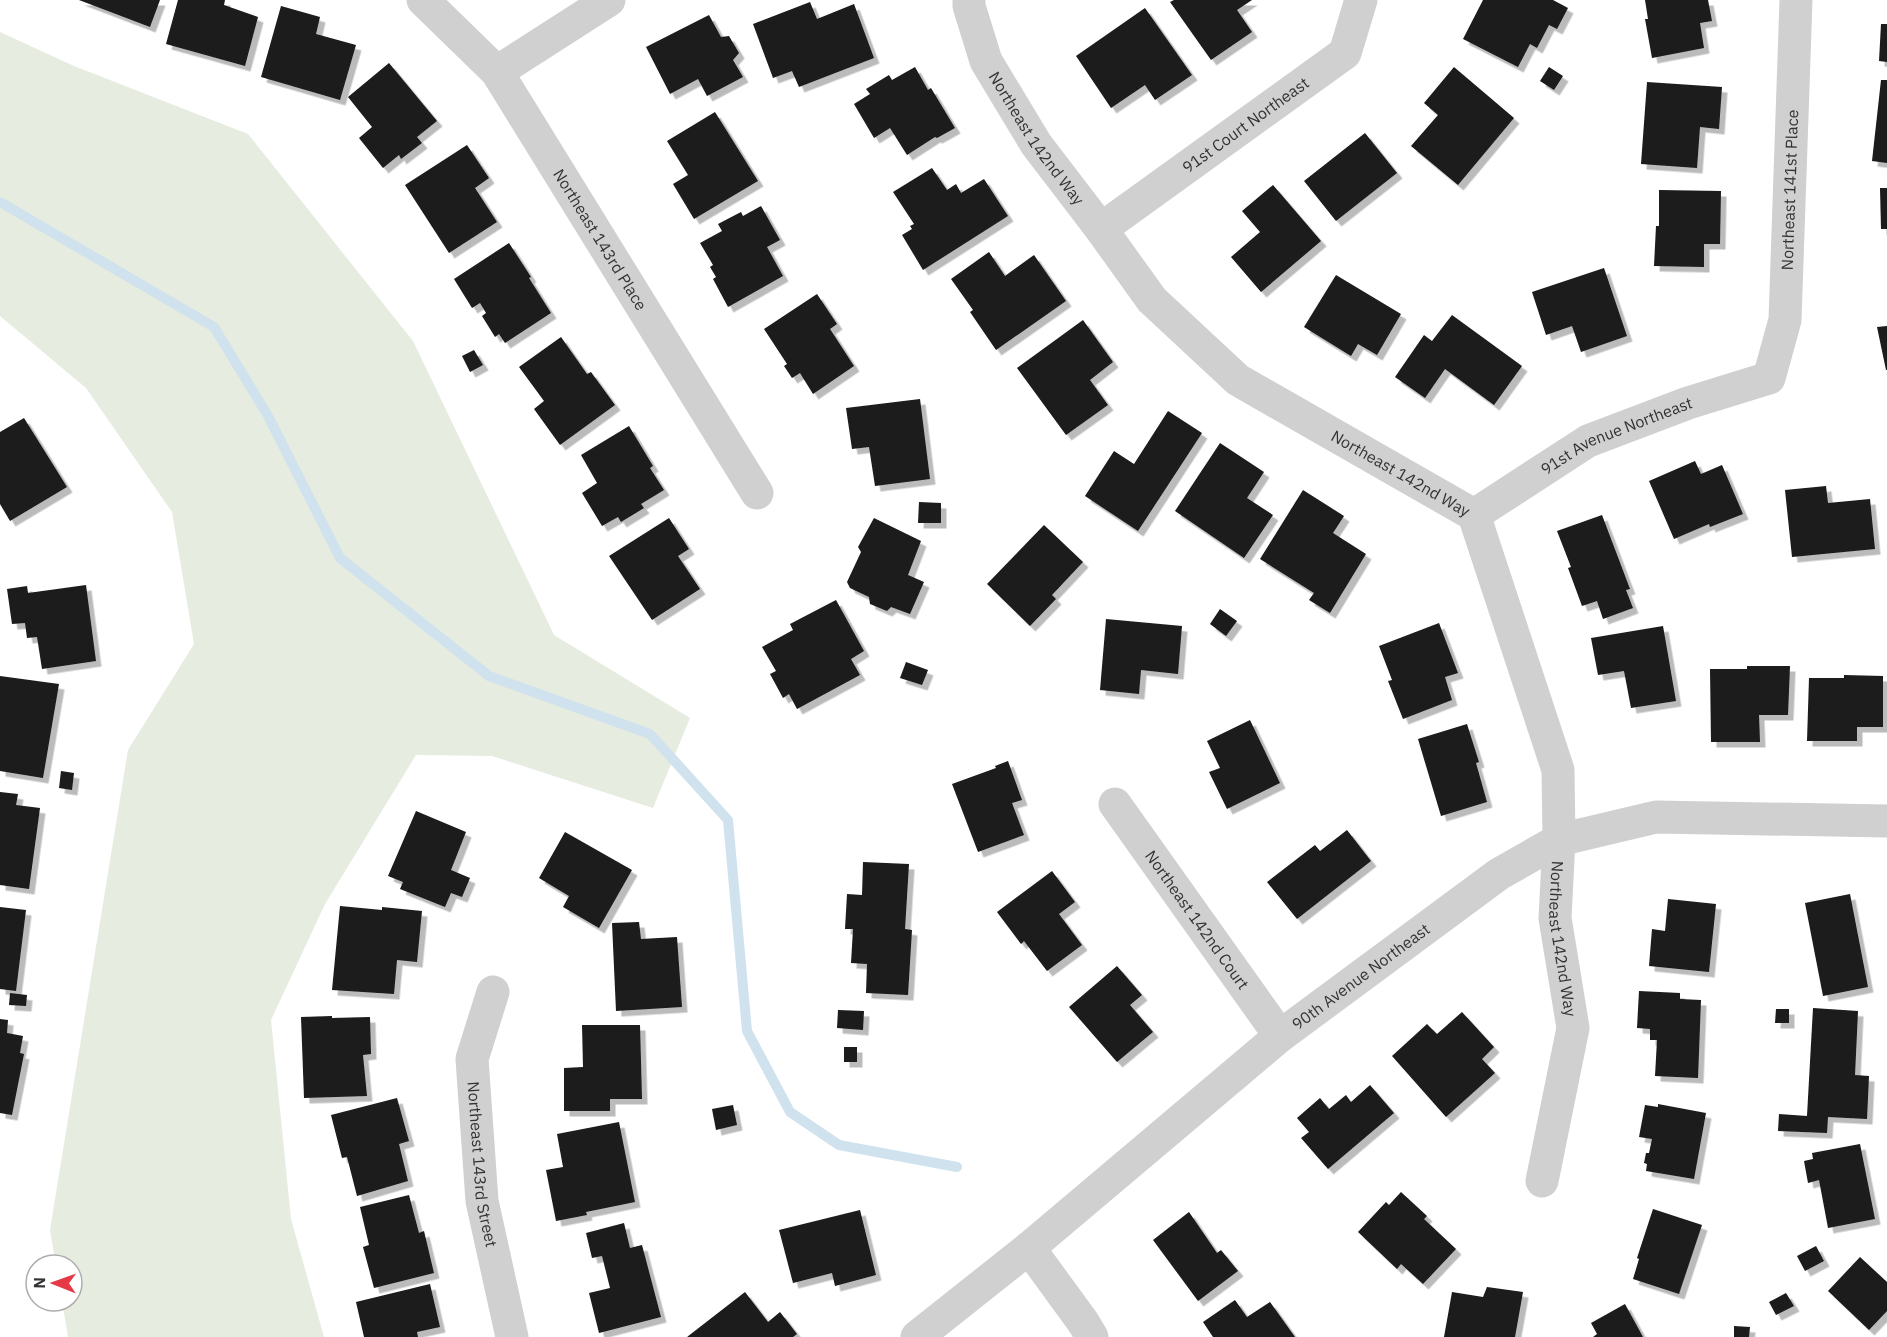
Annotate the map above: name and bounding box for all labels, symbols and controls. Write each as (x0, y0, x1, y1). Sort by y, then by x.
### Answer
street label: Northeast 142nd Way (985, 68, 1089, 209)
street label: 91st Court Northeast (1178, 73, 1313, 177)
street label: Northeast 141st Place (1777, 109, 1802, 271)
street label: Northeast 143rd Place (549, 165, 652, 314)
street label: 91st Avenue Northeast (1537, 392, 1694, 479)
street label: Northeast 142nd Way (1328, 426, 1474, 521)
street label: Northeast 142nd Court (1141, 846, 1254, 993)
street label: Northeast 142nd Way (1545, 860, 1581, 1018)
street label: 90th Avenue Northeast (1288, 919, 1434, 1034)
street label: Northeast 143rd Street (464, 1081, 502, 1249)
north arrow (24, 1253, 84, 1313)
text: N (29, 1277, 49, 1289)

